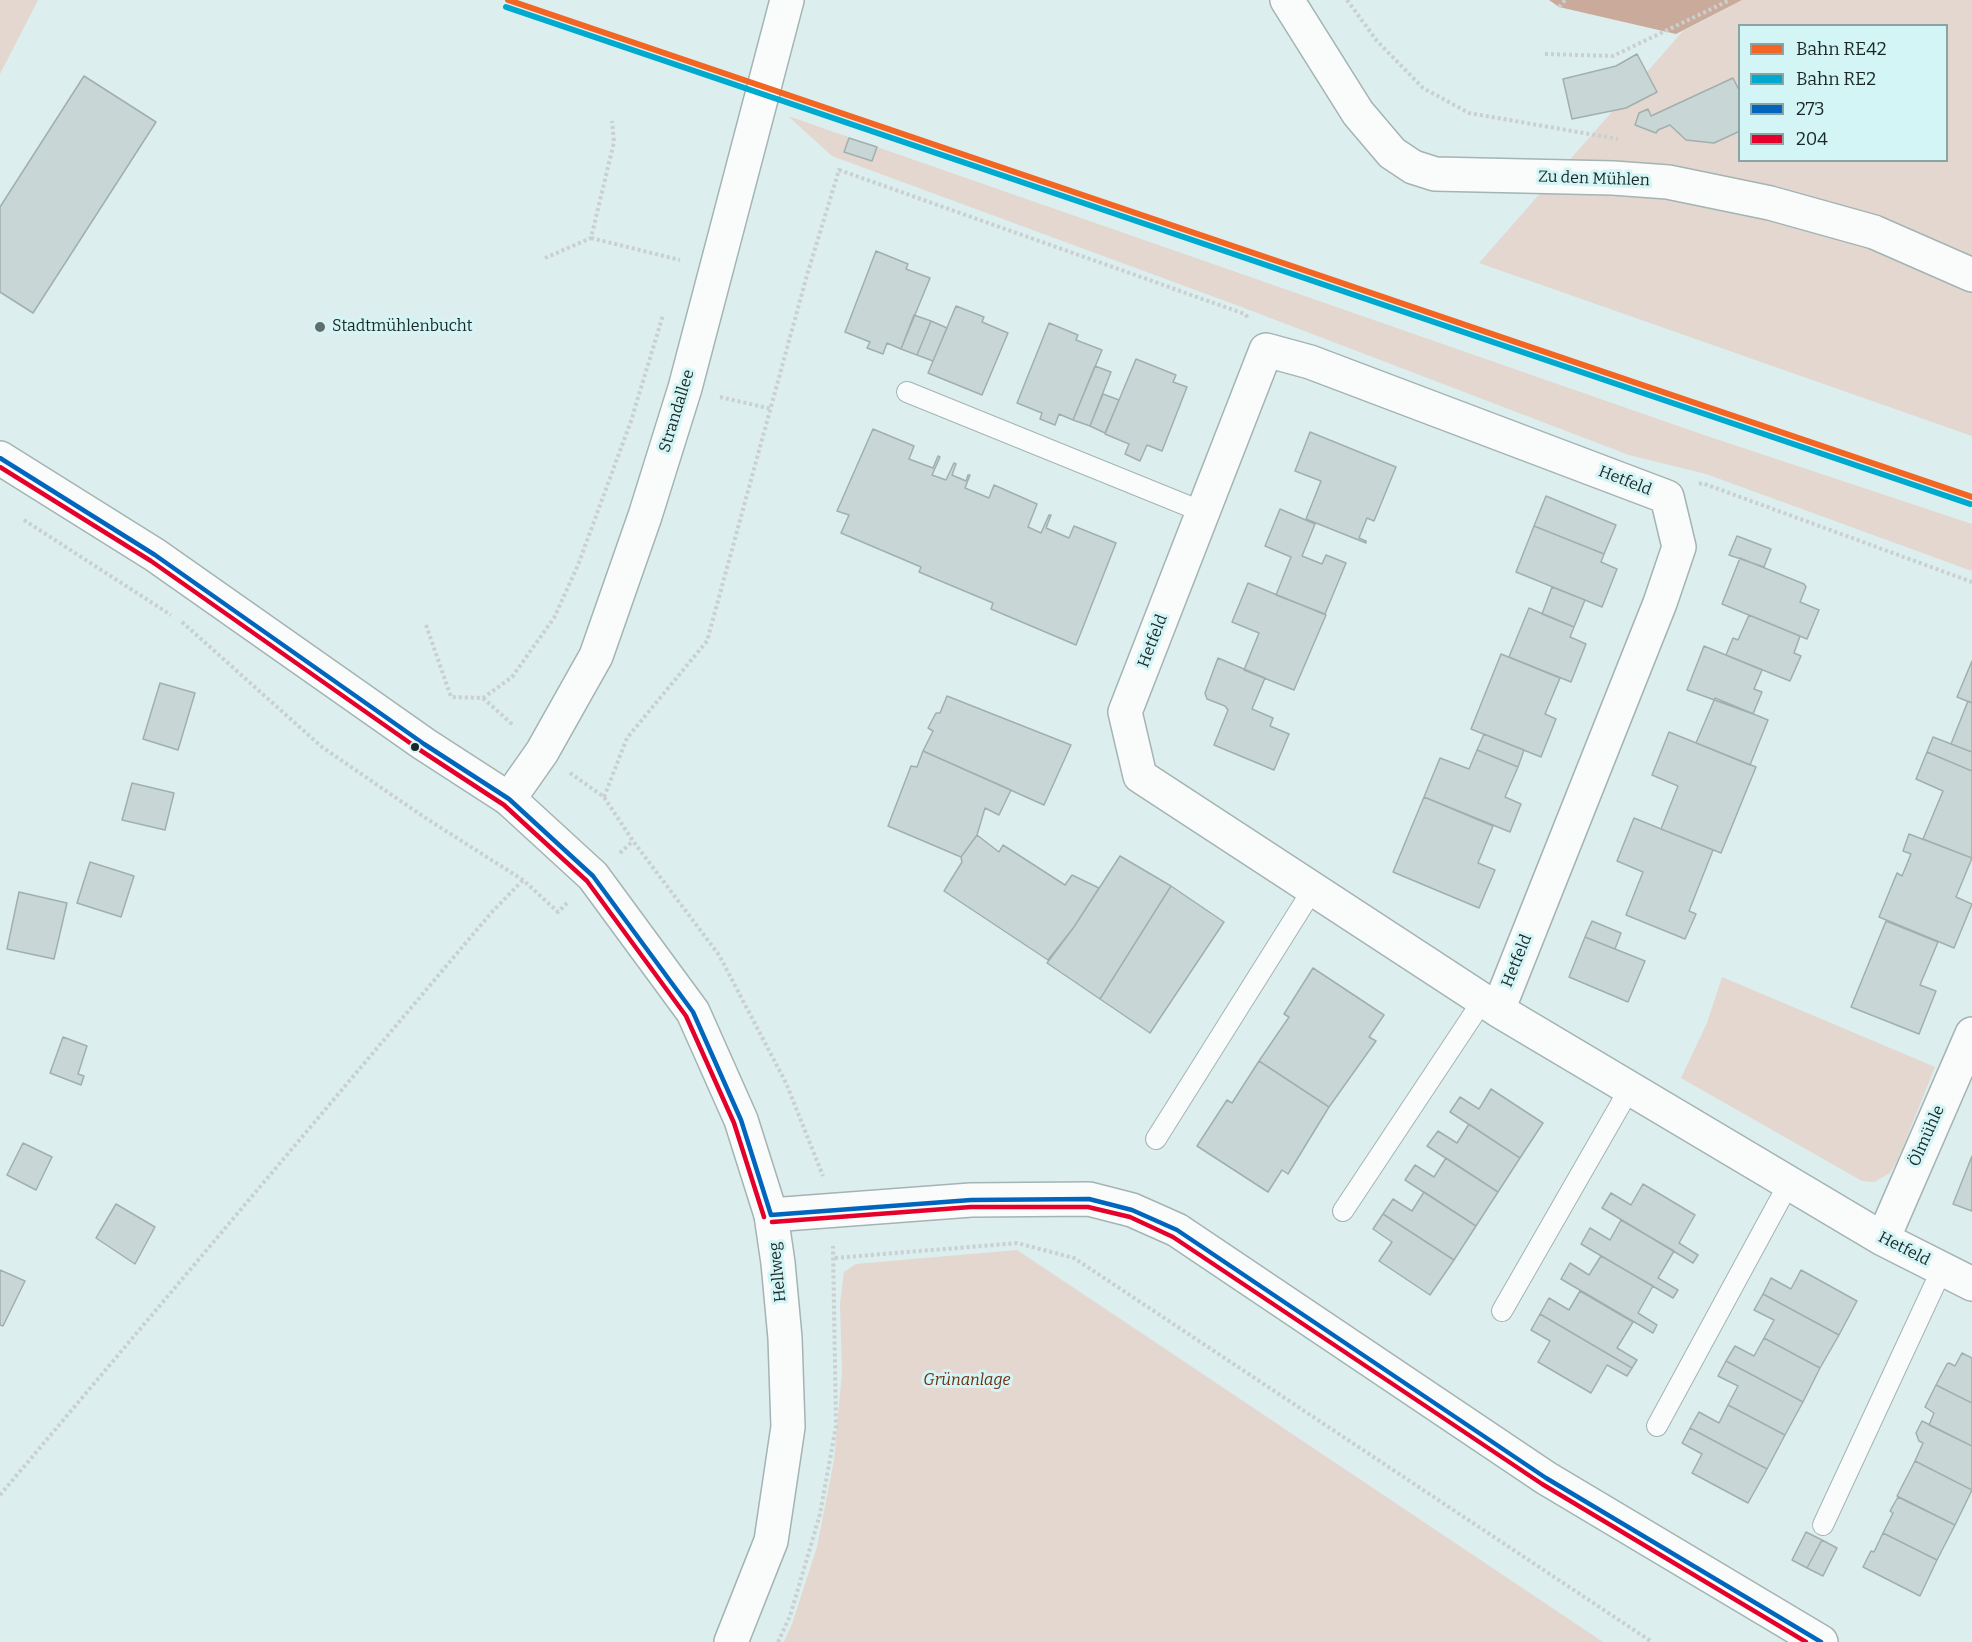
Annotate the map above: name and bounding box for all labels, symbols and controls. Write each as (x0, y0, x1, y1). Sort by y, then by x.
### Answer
legend (1738, 24, 1948, 162)
text: Bahn RE42 (1796, 38, 1887, 60)
text: Bahn RE2 (1796, 68, 1876, 90)
text: 273 (1796, 98, 1825, 120)
text: 204 (1796, 128, 1828, 150)
street label: Zu den Mühlen (1538, 167, 1650, 191)
place label: Stadtmühlenbucht (332, 317, 473, 337)
marker: Stadtmühlenbucht (313, 320, 327, 334)
street label: Strandallee (655, 367, 699, 455)
street label: Hetfeld (1596, 462, 1654, 500)
street label: Hetfeld (1134, 612, 1172, 670)
unlabelled marker (409, 741, 421, 753)
street label: Hetfeld (1498, 932, 1536, 990)
street label: Ölmühle (1905, 1102, 1949, 1170)
street label: Hetfeld (1875, 1228, 1933, 1270)
street label: Hellweg (765, 1241, 791, 1303)
park label: Grünanlage (923, 1371, 1011, 1391)

